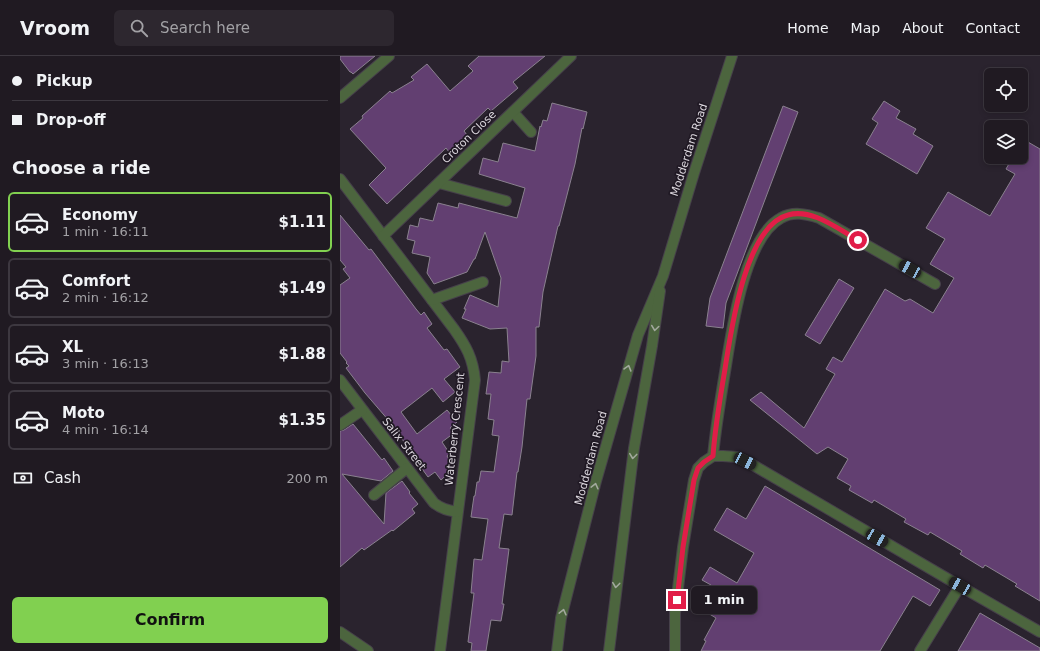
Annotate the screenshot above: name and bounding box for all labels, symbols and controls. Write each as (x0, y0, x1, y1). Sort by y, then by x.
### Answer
search box (114, 10, 394, 46)
text: Vroom (20, 17, 90, 39)
icon: search (128, 17, 150, 39)
text: Search here (160, 19, 250, 37)
text: Home (787, 20, 829, 36)
text: Map (851, 20, 880, 36)
text: About (902, 20, 944, 36)
text: Contact (966, 20, 1020, 36)
map controls (984, 68, 1028, 164)
button: locate (984, 68, 1028, 112)
text: Pickup (36, 72, 92, 90)
street label: Modderdam Road (668, 102, 710, 198)
street label: Croton Close (439, 108, 499, 166)
text: Drop-off (36, 111, 106, 129)
button: layers (984, 120, 1028, 164)
text: Choose a ride (12, 157, 151, 178)
icon: car (14, 204, 50, 240)
text: Economy (62, 206, 138, 224)
text: $1.11 (279, 213, 326, 231)
text: 1 min · 16:11 (62, 224, 149, 239)
route start (849, 231, 867, 249)
car (897, 258, 923, 280)
icon: car (14, 270, 50, 306)
text: Comfort (62, 272, 130, 290)
text: $1.49 (279, 279, 326, 297)
text: 2 min · 16:12 (62, 290, 149, 305)
one-way arrow (651, 325, 660, 331)
icon: car (14, 336, 50, 372)
text: XL (62, 338, 83, 356)
text: $1.88 (279, 345, 326, 363)
text: 3 min · 16:13 (62, 356, 149, 371)
one-way arrow (623, 365, 632, 372)
street label: Waterberry Crescent (443, 371, 467, 486)
icon: car (14, 402, 50, 438)
text: Moto (62, 404, 105, 422)
street label: Modderdam Road (572, 410, 610, 506)
text: $1.35 (279, 411, 326, 429)
street label: Salix Street (379, 415, 429, 473)
text: 4 min · 16:14 (62, 422, 149, 437)
car (732, 450, 758, 472)
one-way arrow (628, 453, 637, 459)
icon: cash (12, 467, 34, 489)
text: Cash (44, 469, 81, 487)
text: 200 m (286, 471, 328, 486)
one-way arrow (590, 483, 598, 490)
car (864, 527, 890, 549)
car (947, 575, 973, 597)
one-way arrow (612, 582, 621, 588)
callout: 1 min (691, 586, 757, 614)
route end (668, 591, 686, 609)
text: 1 min (704, 592, 744, 607)
button: Confirm (12, 597, 328, 643)
one-way arrow (558, 609, 567, 616)

